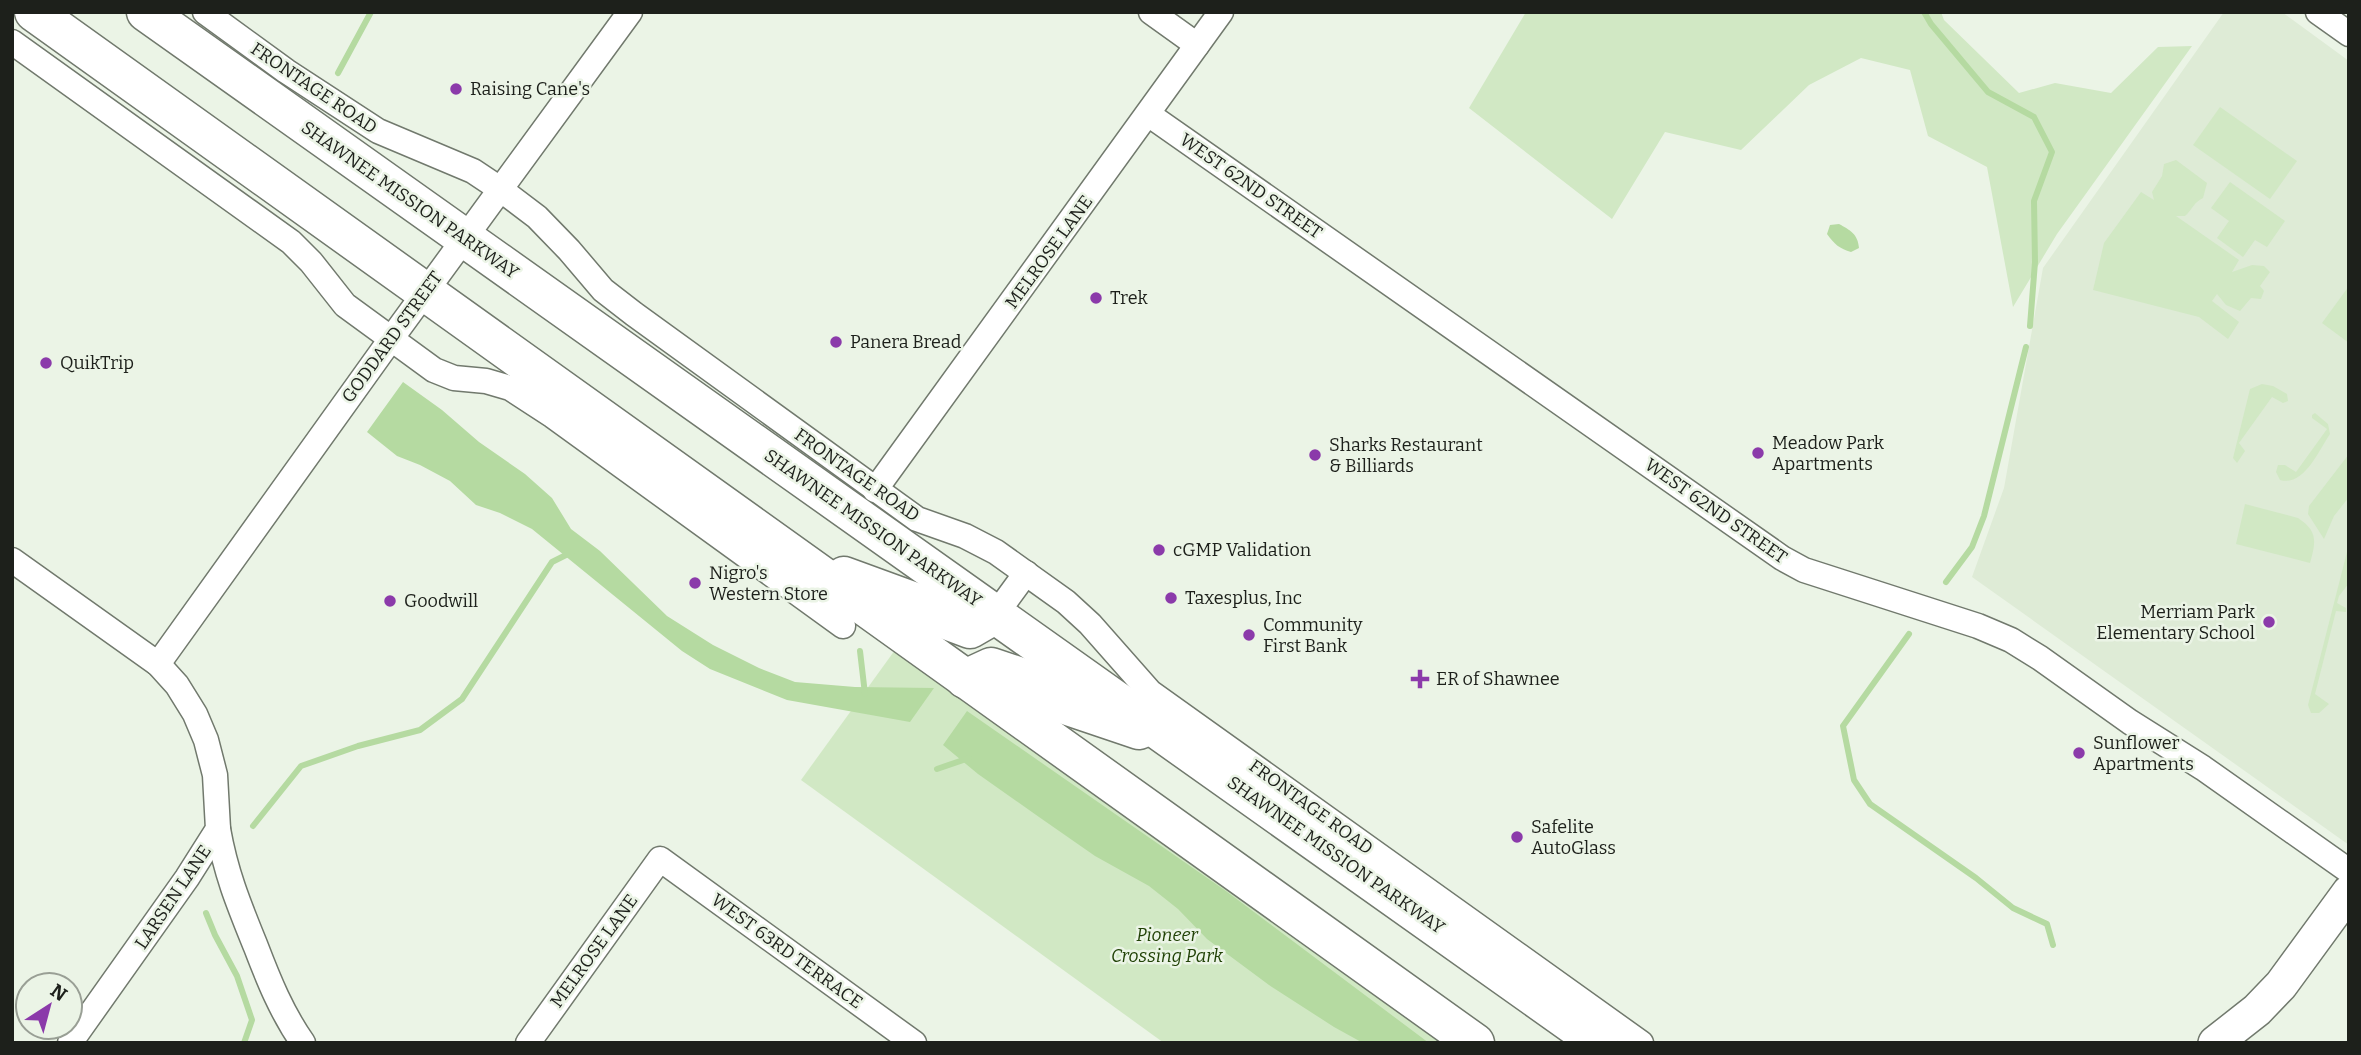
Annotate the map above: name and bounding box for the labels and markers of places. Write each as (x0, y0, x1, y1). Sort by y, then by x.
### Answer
place label: Raising Cane's (470, 78, 590, 100)
marker: Raising Cane's (448, 81, 464, 97)
place label: Trek (1110, 287, 1148, 309)
marker: Trek (1088, 290, 1104, 306)
place label: Panera Bread (850, 331, 962, 353)
marker: Panera Bread (828, 334, 844, 350)
place label: QuikTrip (60, 352, 134, 374)
marker: QuikTrip (38, 355, 54, 371)
place label: Meadow Park Apartments (1772, 432, 1885, 475)
place label: Sharks Restaurant & Billiards (1329, 434, 1483, 477)
marker: Meadow Park Apartments (1750, 445, 1766, 461)
marker: Sharks Restaurant & Billiards (1307, 447, 1323, 463)
place label: cGMP Validation (1173, 539, 1312, 561)
marker: cGMP Validation (1151, 542, 1167, 558)
place label: Nigro's Western Store (709, 562, 828, 605)
marker: Nigro's Western Store (687, 575, 703, 591)
place label: Taxesplus, Inc (1185, 587, 1302, 609)
place label: Goodwill (404, 590, 478, 612)
marker: Taxesplus, Inc (1163, 590, 1179, 606)
marker: Goodwill (382, 593, 398, 609)
place label: Merriam Park Elementary School (2096, 601, 2256, 644)
place label: Community First Bank (1263, 614, 1363, 657)
marker: Merriam Park Elementary School (2261, 614, 2277, 630)
marker: Community First Bank (1241, 627, 1257, 643)
place label: ER of Shawnee (1436, 668, 1560, 690)
marker: ER of Shawnee (1410, 669, 1430, 689)
place label: Sunflower Apartments (2093, 732, 2194, 775)
marker: Sunflower Apartments (2071, 745, 2087, 761)
place label: Safelite AutoGlass (1531, 816, 1616, 859)
marker: Safelite AutoGlass (1509, 829, 1525, 845)

